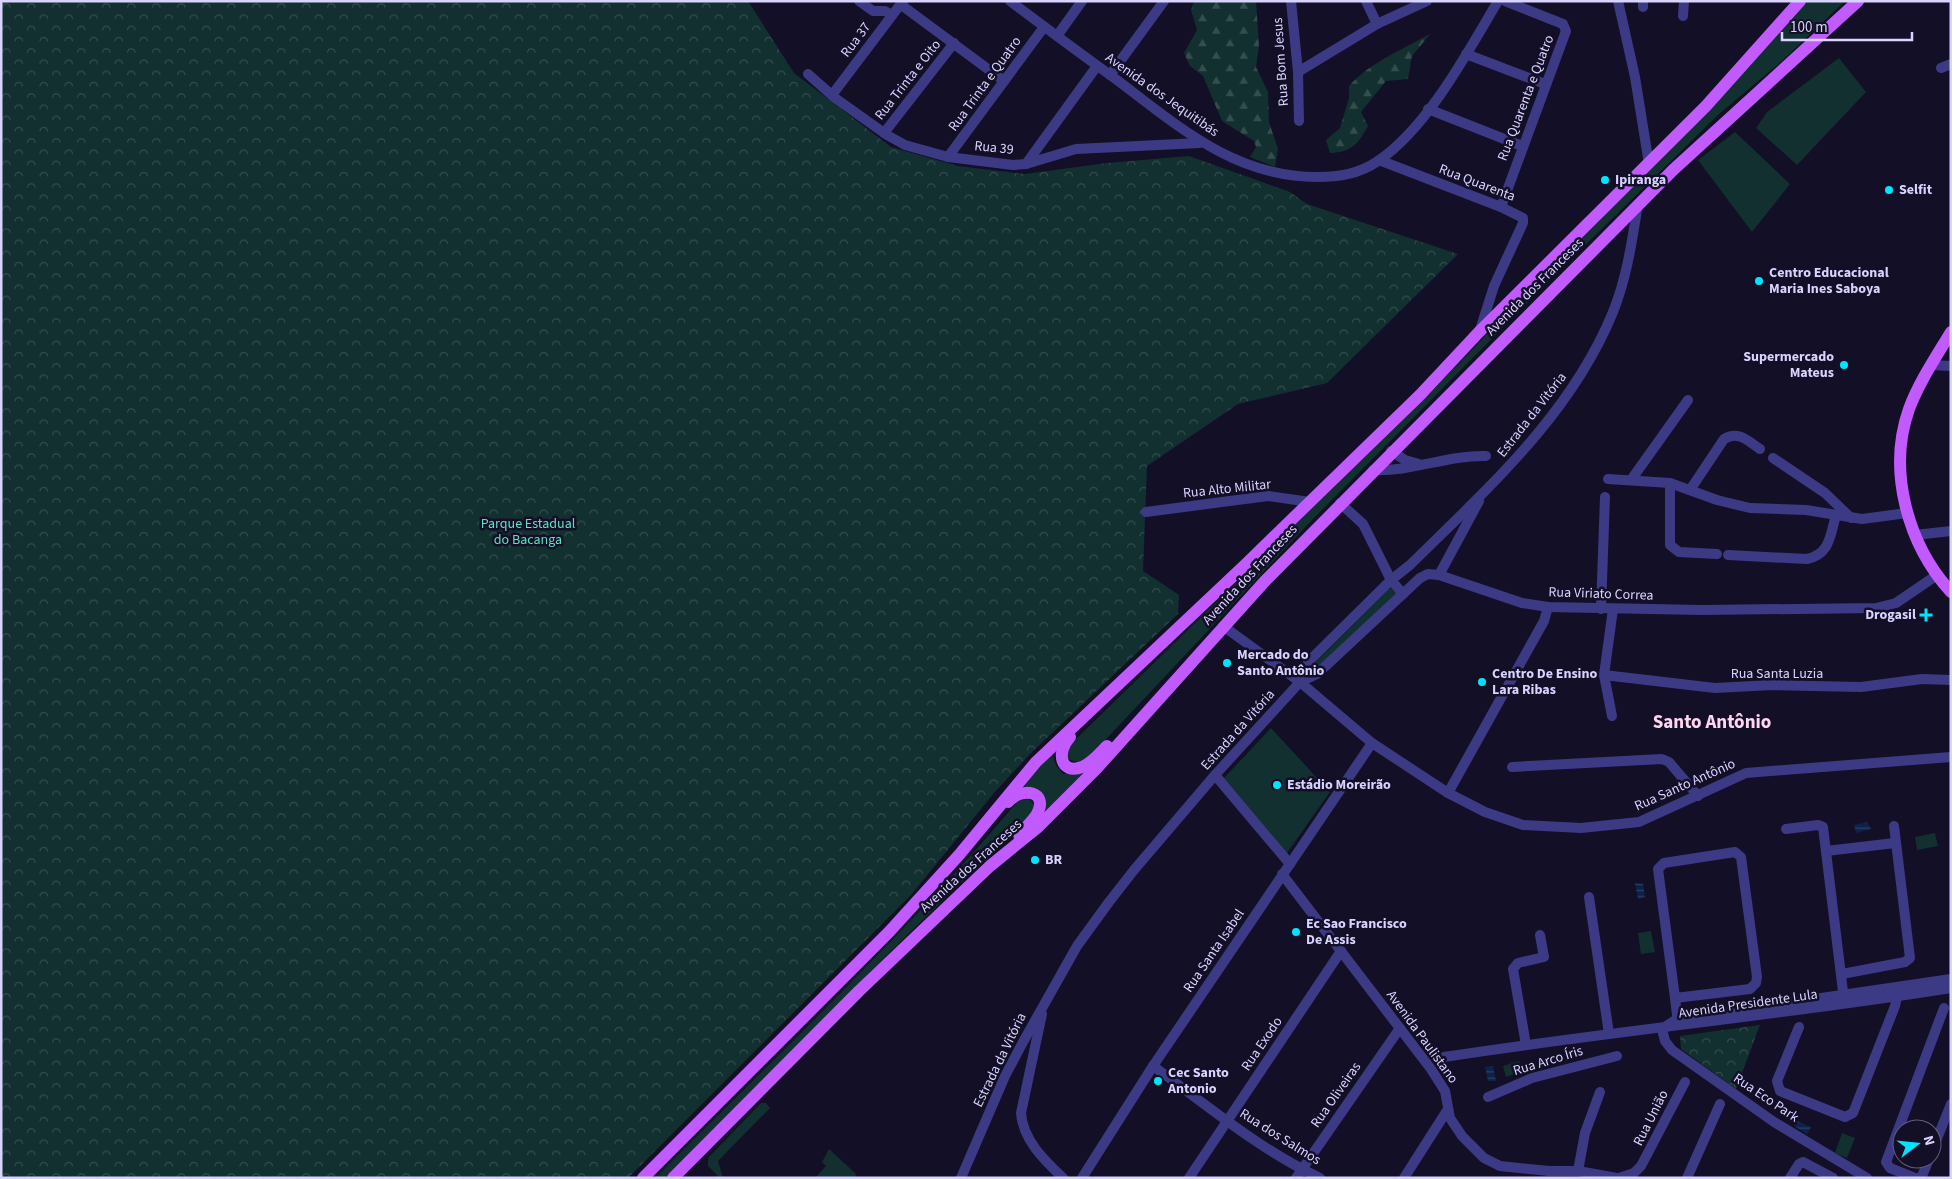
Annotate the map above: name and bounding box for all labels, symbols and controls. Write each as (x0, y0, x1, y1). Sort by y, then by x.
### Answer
scale bar (1782, 10, 1912, 42)
street label: Rua Bom Jesus (1268, 17, 1294, 107)
text: 100 m (1790, 17, 1828, 38)
street label: Rua 37 (836, 18, 876, 62)
street label: Rua Trinta e Quatro (944, 32, 1026, 136)
street label: Rua Quarenta e Quatro (1493, 32, 1559, 164)
street label: Rua Trinta e Oito (870, 36, 946, 124)
street label: Avenida dos Jequitibás (1101, 48, 1223, 142)
street label: Rua 39 (973, 136, 1015, 160)
street label: Rua Quarenta (1436, 159, 1518, 207)
place label: Ipiranga (1615, 170, 1666, 190)
marker: Ipiranga (1599, 174, 1611, 186)
place label: Selfit (1899, 180, 1933, 200)
marker: Selfit (1883, 184, 1895, 196)
street label: Avenida dos Franceses (1482, 233, 1589, 340)
place label: Centro Educacional Maria Ines Saboya (1769, 263, 1889, 299)
marker: Centro Educacional Maria Ines Saboya (1753, 275, 1765, 287)
place label: Supermercado Mateus (1743, 347, 1834, 383)
marker: Supermercado Mateus (1838, 359, 1850, 371)
street label: Estrada da Vitória (1493, 368, 1571, 462)
street label: Rua Alto Militar (1182, 474, 1272, 504)
park label: Parque Estadual do Bacanga (481, 514, 576, 550)
street label: Avenida dos Franceses (1198, 520, 1302, 630)
street label: Rua Viriato Correa (1548, 582, 1654, 606)
place label: Drogasil (1865, 605, 1916, 625)
marker: Drogasil (1920, 609, 1932, 621)
place label: Mercado do Santo Antônio (1237, 645, 1325, 681)
marker: Mercado do Santo Antônio (1221, 657, 1233, 669)
place label: Centro De Ensino Lara Ribas (1492, 664, 1597, 700)
street label: Rua Santa Luzia (1731, 664, 1823, 684)
marker: Centro De Ensino Lara Ribas (1476, 676, 1488, 688)
street label: Estrada da Vitória (1196, 685, 1280, 775)
district label: Santo Antônio (1653, 709, 1771, 736)
street label: Rua Santo Antônio (1631, 754, 1739, 816)
place label: Estádio Moreirão (1287, 775, 1391, 795)
marker: Estádio Moreirão (1271, 779, 1283, 791)
street label: Avenida dos Franceses (916, 815, 1027, 917)
place label: BR (1045, 850, 1062, 870)
marker: BR (1029, 854, 1041, 866)
street label: Rua Santa Isabel (1179, 905, 1250, 997)
place label: Ec Sao Francisco De Assis (1306, 914, 1407, 950)
marker: Ec Sao Francisco De Assis (1290, 926, 1302, 938)
street label: Avenida Presidente Lula (1677, 984, 1819, 1024)
street label: Avenida Paulistano (1381, 986, 1463, 1088)
street label: Estrada da Vitória (969, 1009, 1031, 1111)
street label: Rua Exodo (1237, 1013, 1287, 1075)
street label: Rua Arco Íris (1511, 1041, 1586, 1081)
street label: Rua Oliveiras (1306, 1058, 1366, 1132)
place label: Cec Santo Antonio (1167, 1063, 1229, 1099)
street label: Rua Eco Park (1729, 1069, 1803, 1127)
marker: Cec Santo Antonio (1152, 1075, 1164, 1087)
street label: Rua União (1628, 1087, 1674, 1149)
street label: Rua dos Salmos (1235, 1104, 1325, 1170)
north arrow (1892, 1119, 1942, 1169)
text: N (1918, 1133, 1939, 1148)

